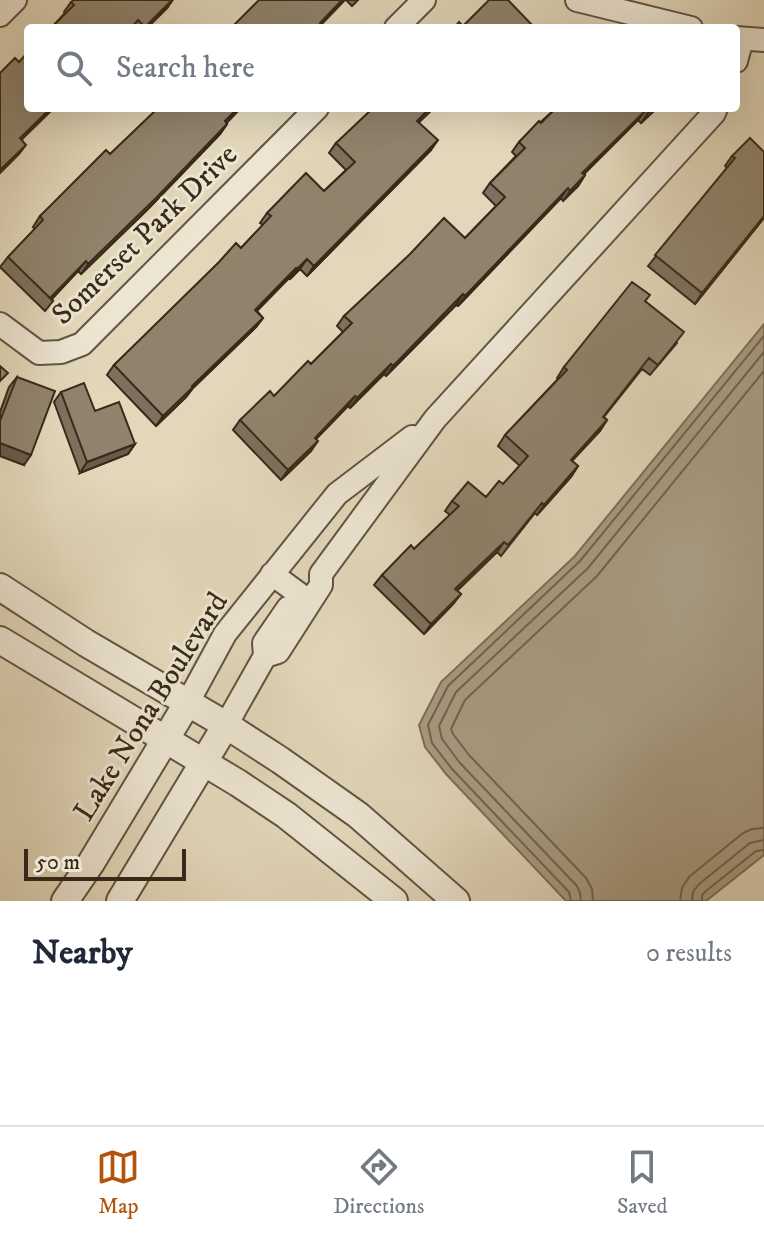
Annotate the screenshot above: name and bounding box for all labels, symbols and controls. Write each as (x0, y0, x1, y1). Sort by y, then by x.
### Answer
search box (24, 24, 740, 112)
icon: search (52, 46, 96, 90)
text: Search here (116, 50, 255, 87)
street label: Somerset Park Drive (44, 137, 246, 333)
street label: Lake Nona Boulevard (66, 586, 237, 828)
scale bar (24, 845, 186, 881)
text: 50 m (36, 849, 80, 876)
text: Nearby (32, 932, 133, 974)
text: 0 results (646, 937, 732, 970)
tab: Map (96, 1145, 140, 1220)
tab: Directions (333, 1145, 424, 1220)
tab: Saved (617, 1145, 668, 1220)

